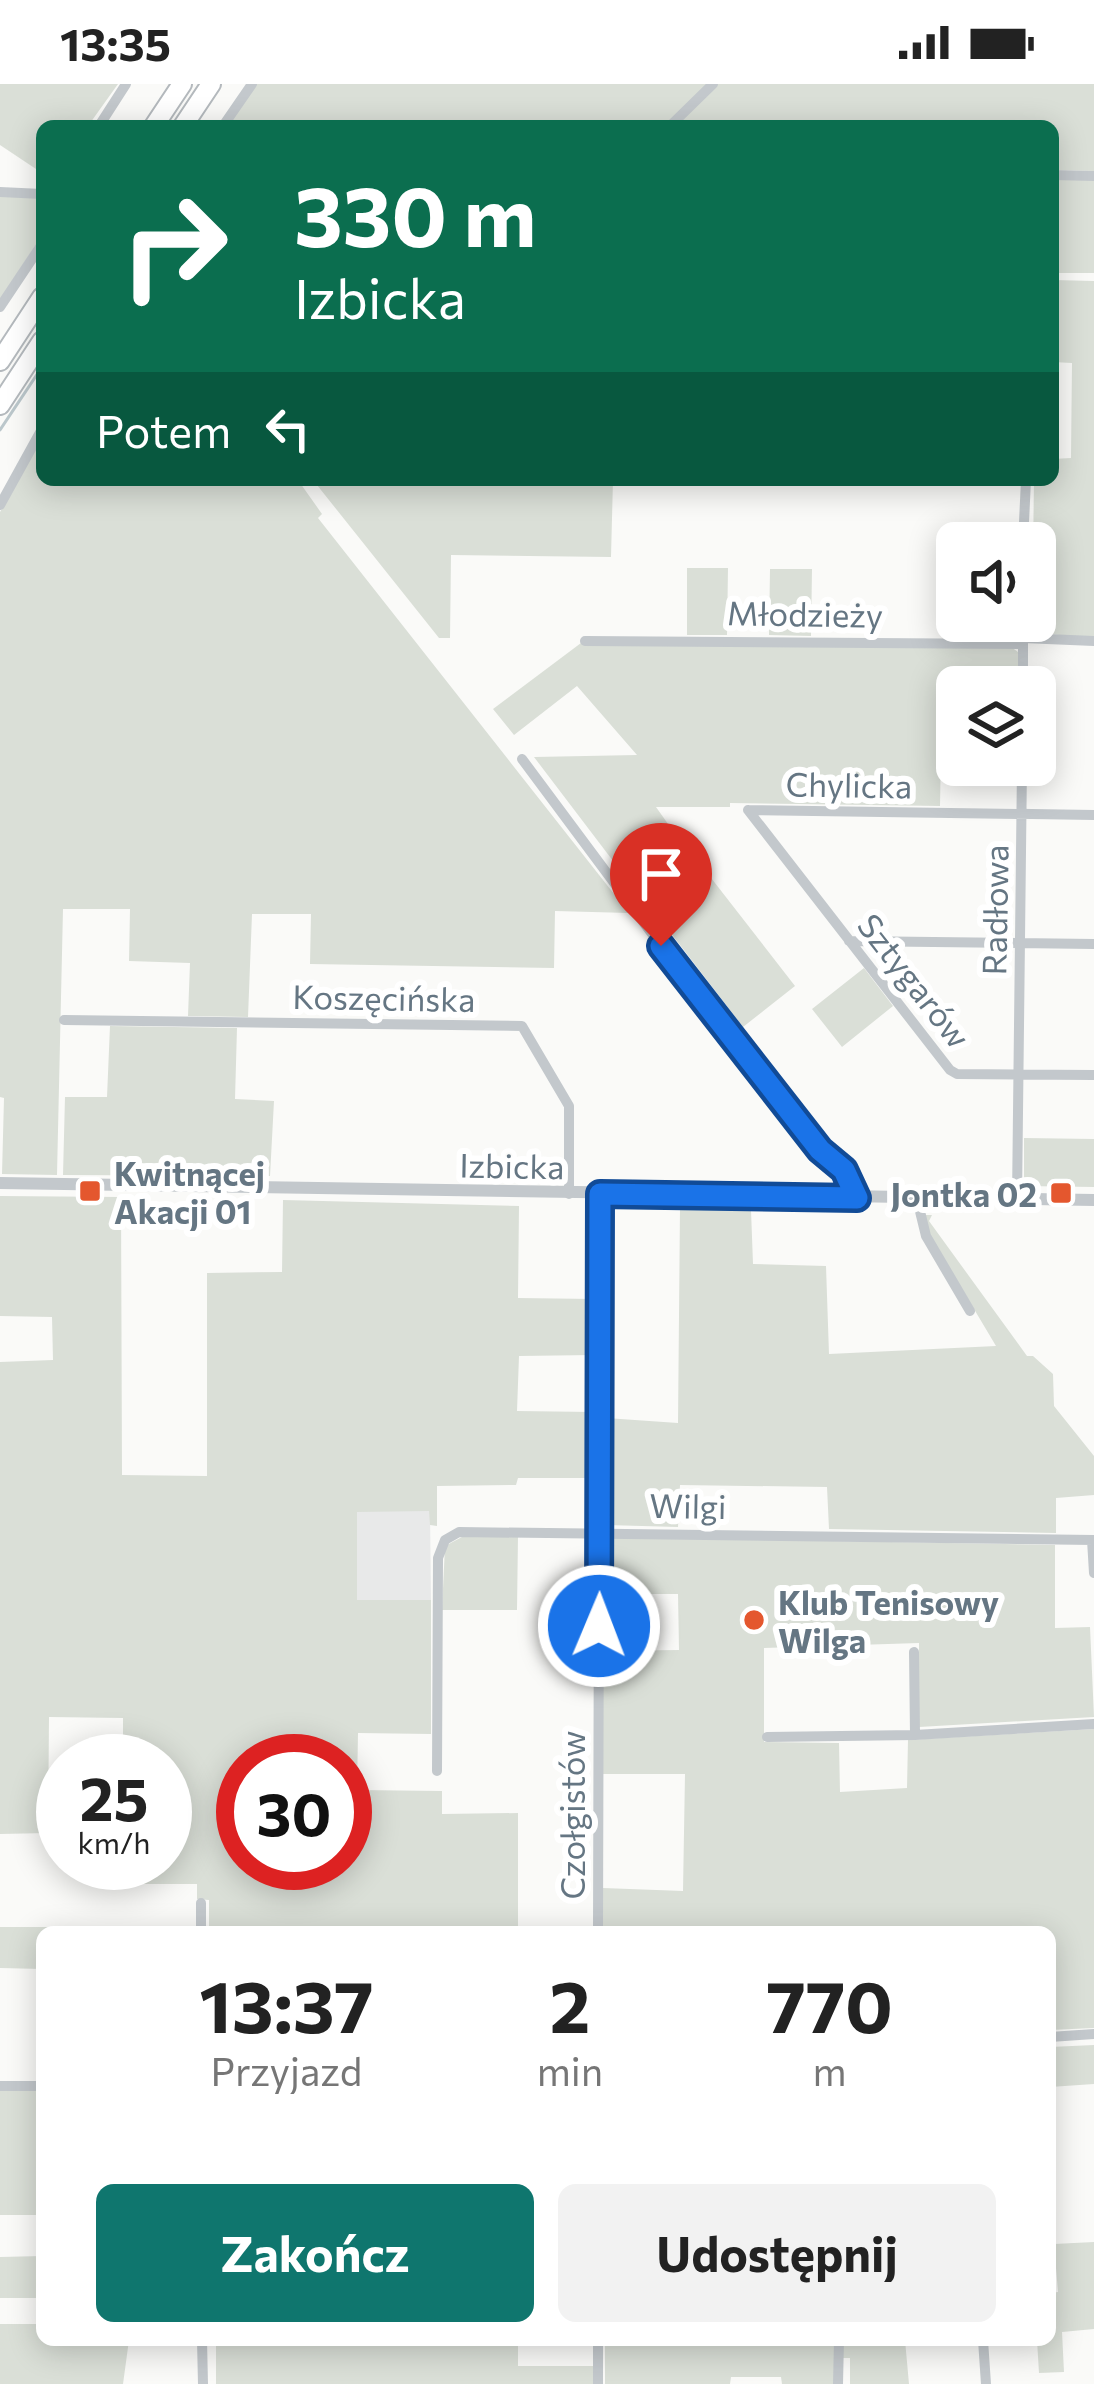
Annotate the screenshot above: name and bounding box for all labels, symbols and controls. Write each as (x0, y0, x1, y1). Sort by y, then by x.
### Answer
text: 13:35 (60, 15, 171, 70)
text: 330 m (294, 162, 537, 264)
icon: right (96, 168, 252, 324)
text: Izbicka (294, 264, 466, 330)
icon: left (255, 396, 321, 462)
text: Potem (96, 402, 231, 457)
map controls (936, 522, 1056, 786)
button: sound (936, 522, 1056, 642)
street label: Młodzieży (727, 591, 883, 635)
button: layers (936, 666, 1056, 786)
street label: Chylicka (785, 762, 913, 806)
pin (610, 823, 712, 946)
icon: arrive (628, 841, 694, 907)
street label: Radłowa (972, 844, 1016, 976)
street label: Sztygarów (850, 905, 980, 1055)
street label: Koszęcińska (292, 975, 476, 1019)
street label: Izbicka (459, 1144, 565, 1186)
place label: Kwitnącej Akacji 01 (114, 1152, 265, 1231)
place label: Jontka 02 (891, 1173, 1037, 1214)
marker: Kwitnącej Akacji 01 (77, 1178, 103, 1204)
marker: Jontka 02 (1048, 1180, 1074, 1206)
street label: Wilgi (649, 1484, 727, 1526)
position arrow (536, 1563, 662, 1689)
place label: Klub Tenisowy Wilga (778, 1581, 999, 1660)
marker: Klub Tenisowy Wilga (741, 1607, 767, 1633)
street label: Czołgistów (551, 1731, 592, 1899)
speed limit sign: 30 (216, 1734, 372, 1890)
text: 25 (79, 1760, 149, 1833)
text: km/h (78, 1823, 150, 1860)
text: 13:37 (199, 1960, 374, 2048)
text: 2 (549, 1960, 590, 2048)
text: 770 (766, 1960, 893, 2048)
text: Przyjazd (210, 2046, 362, 2094)
text: min (537, 2046, 603, 2094)
text: m (813, 2046, 847, 2094)
button: Zakończ (96, 2184, 534, 2322)
button: Udostępnij (558, 2184, 996, 2322)

